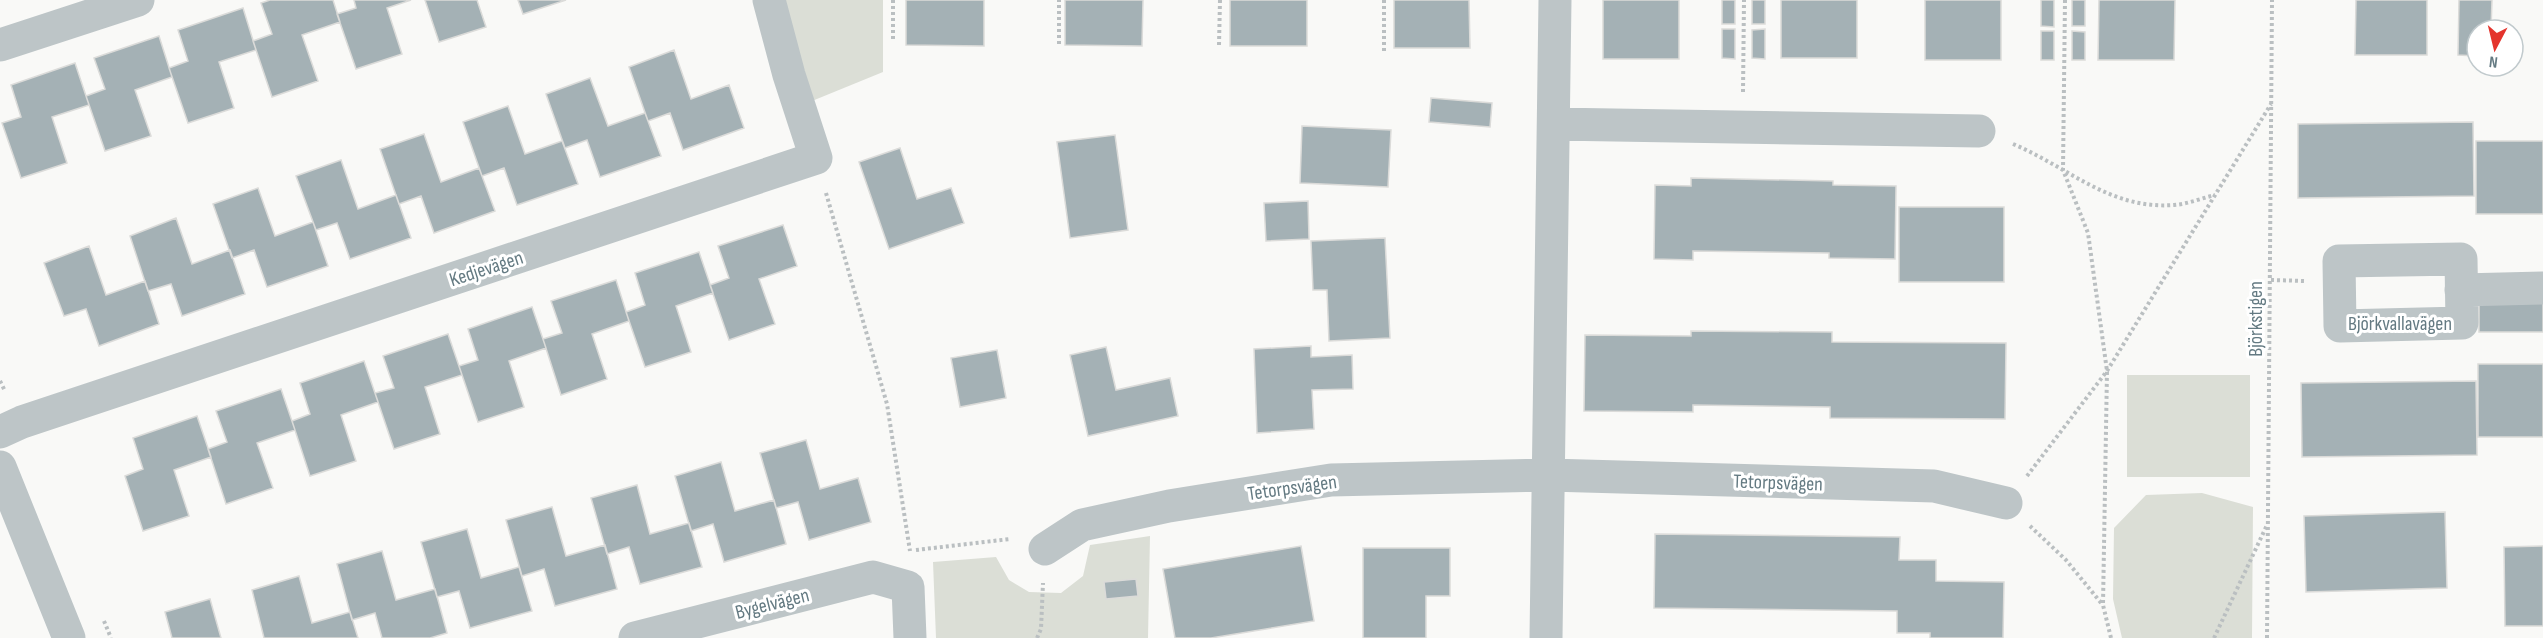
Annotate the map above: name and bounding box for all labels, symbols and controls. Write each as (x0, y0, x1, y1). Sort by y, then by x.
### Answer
north arrow (2465, 18, 2525, 78)
text: N (2488, 51, 2499, 71)
street label: Kedjevägen (446, 246, 526, 292)
street label: Björkstigen (2244, 281, 2268, 357)
street label: Björkvallavägen (2348, 312, 2452, 336)
street label: Tetorpsvägen (1733, 469, 1823, 497)
street label: Tetorpsvägen (1246, 470, 1338, 506)
street label: Bygelvägen (733, 583, 812, 625)

